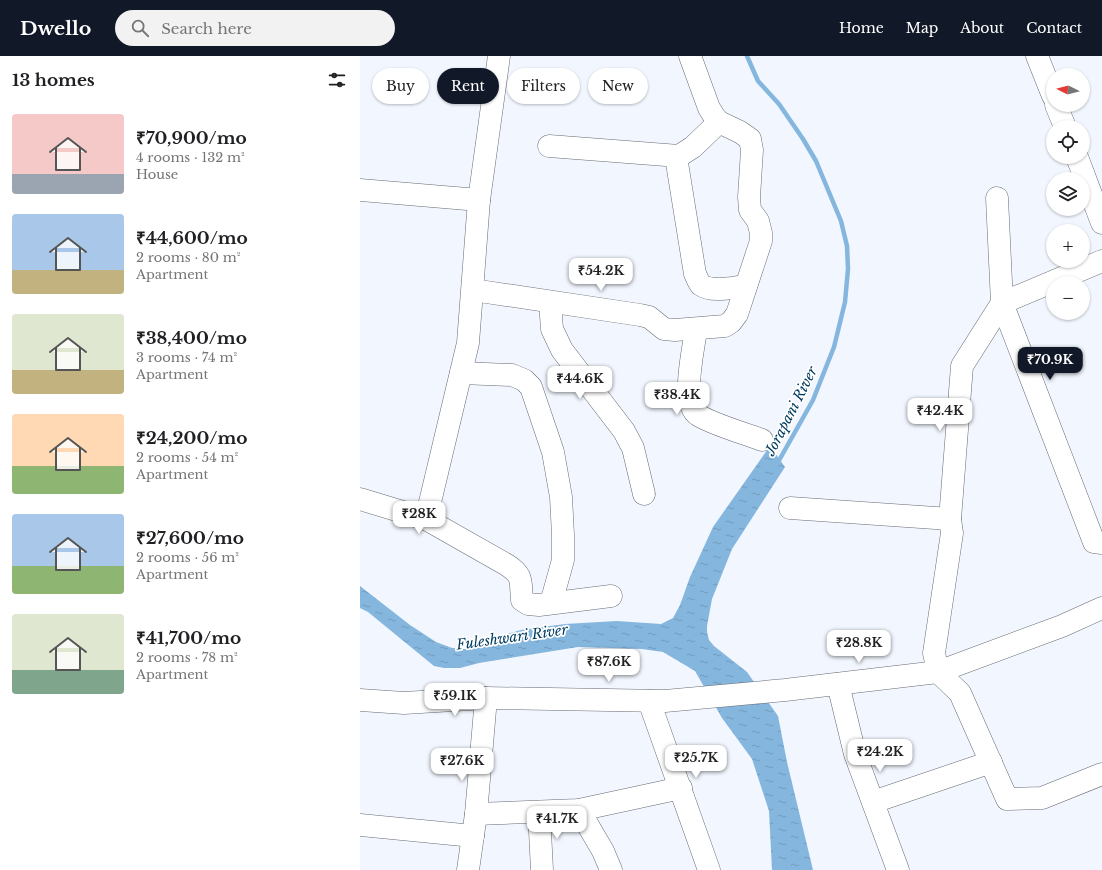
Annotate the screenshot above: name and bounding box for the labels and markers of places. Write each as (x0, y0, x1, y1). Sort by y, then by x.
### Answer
pin: ₹54.2K (568, 258, 634, 292)
pin: ₹70.9K (1017, 347, 1083, 381)
pin: ₹44.6K (547, 366, 613, 400)
pin: ₹38.4K (644, 382, 710, 416)
pin: ₹42.4K (907, 398, 973, 432)
pin: ₹28K (395, 501, 443, 535)
pin: ₹28.8K (826, 630, 892, 664)
pin: ₹87.6K (576, 649, 642, 683)
pin: ₹59.1K (422, 683, 488, 717)
pin: ₹24.2K (847, 739, 913, 773)
pin: ₹25.7K (663, 745, 729, 779)
pin: ₹27.6K (429, 748, 495, 782)
pin: ₹41.7K (524, 806, 590, 840)

